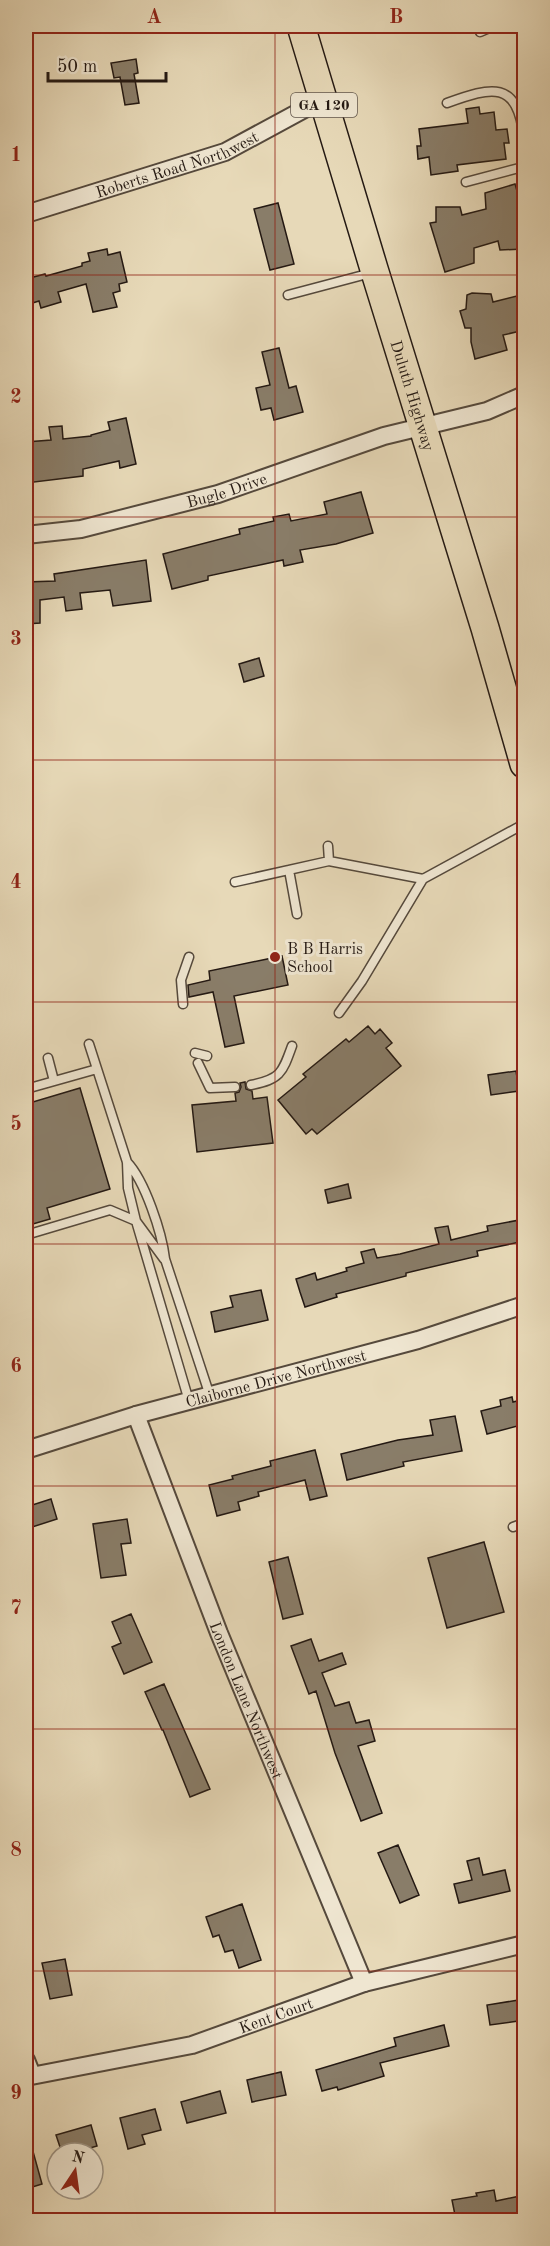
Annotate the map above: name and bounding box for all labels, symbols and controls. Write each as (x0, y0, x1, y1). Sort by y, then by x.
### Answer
text: A (146, 8, 162, 28)
text: B (389, 8, 403, 28)
scale bar (48, 45, 166, 83)
text: 50 m (57, 58, 97, 76)
road number: GA 120 (291, 93, 357, 117)
street label: Roberts Road Northwest (94, 129, 262, 202)
text: 1 (10, 146, 22, 166)
street label: Duluth Highway (387, 339, 436, 454)
text: 2 (10, 388, 22, 408)
street label: Bugle Drive (185, 472, 269, 512)
text: 3 (10, 630, 22, 650)
text: 4 (10, 873, 22, 893)
place label: B B Harris School (287, 942, 363, 976)
marker: B B Harris School (268, 950, 282, 964)
text: 5 (10, 1114, 22, 1135)
street label: Claiborne Drive Northwest (184, 1348, 369, 1411)
text: 6 (10, 1357, 22, 1377)
text: 7 (10, 1599, 22, 1619)
street label: London Lane Northwest (206, 1620, 285, 1782)
text: 8 (10, 1841, 22, 1861)
street label: Kent Court (237, 1996, 316, 2037)
text: 9 (10, 2084, 22, 2104)
north arrow (45, 2141, 105, 2201)
text: N (70, 2149, 86, 2168)

